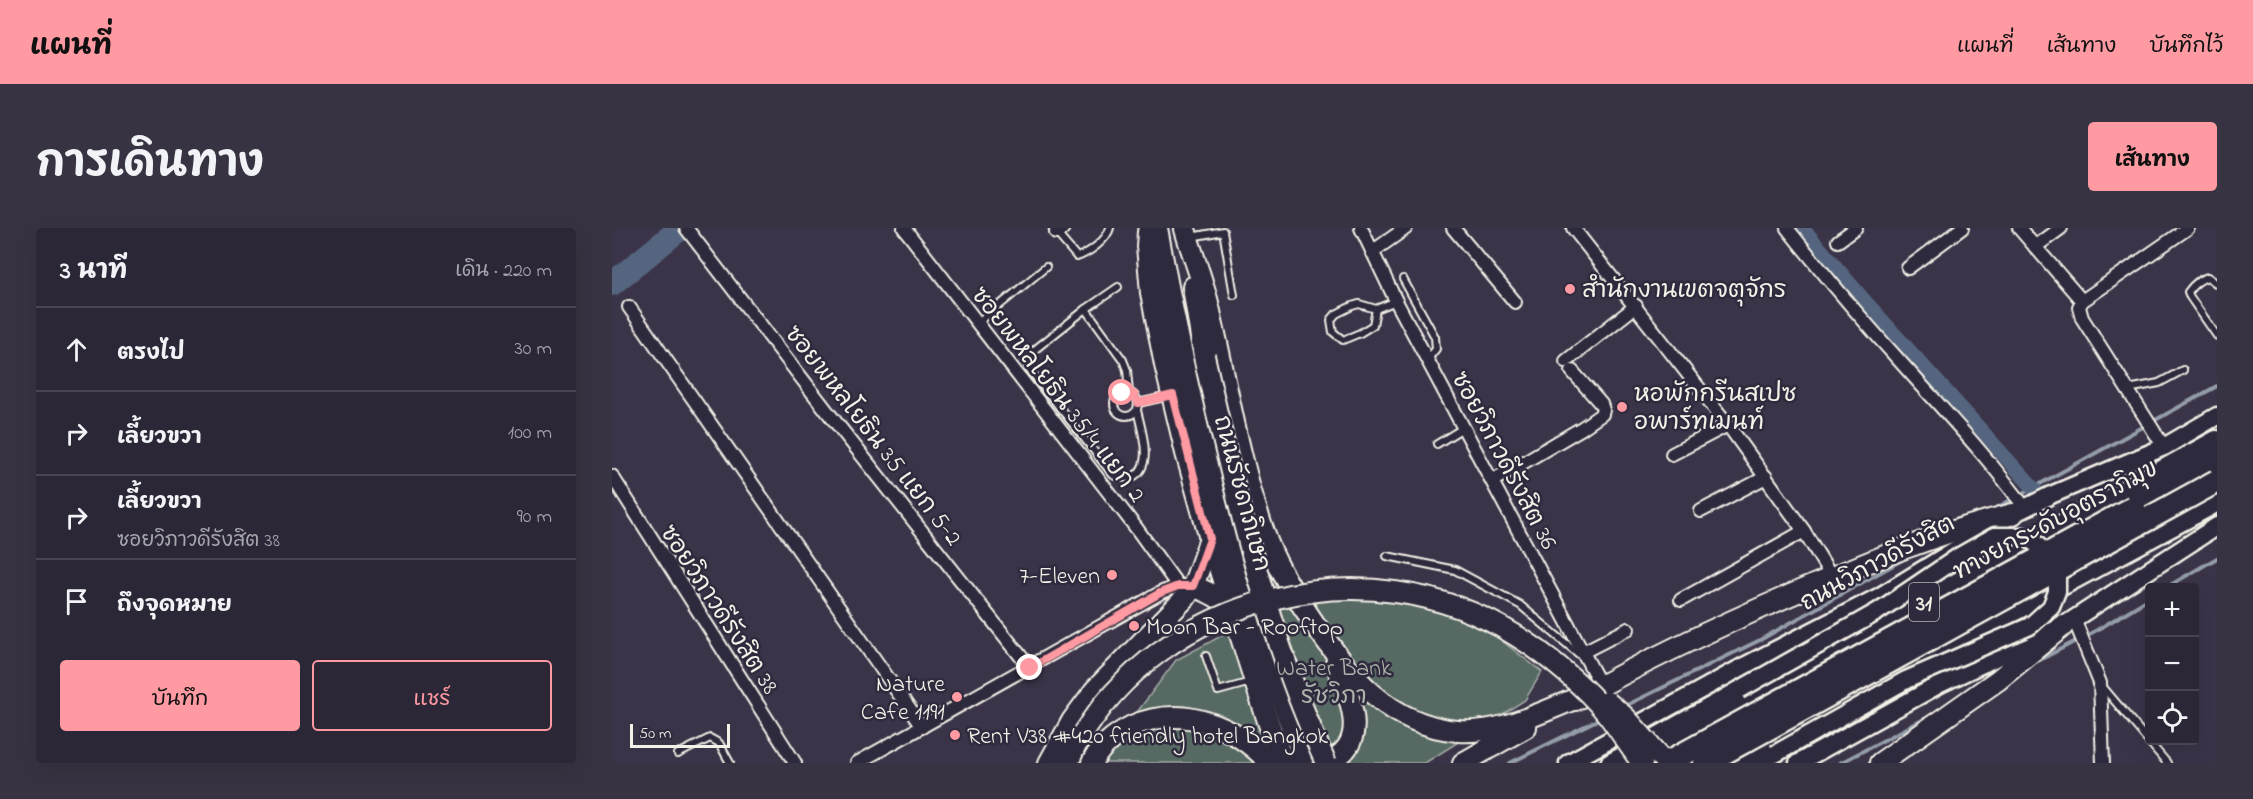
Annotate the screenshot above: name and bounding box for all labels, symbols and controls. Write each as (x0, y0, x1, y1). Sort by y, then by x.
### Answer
text: แผนที่ (30, 27, 112, 68)
text: แผนที่ (1957, 32, 2014, 62)
text: เส้นทาง (2047, 32, 2116, 62)
text: บันทึกไว้ (2149, 32, 2223, 62)
button: เส้นทาง (2088, 122, 2217, 191)
text: การเดินทาง (36, 134, 264, 195)
text: 3 นาที (60, 253, 127, 291)
text: เดิน · 220 m (455, 257, 552, 286)
place label: สำนักงานเขตจตุจักร (1582, 273, 1787, 309)
street label: ซอยพหลโยธิน 35/4 แยก 2 (961, 279, 1154, 511)
marker: สำนักงานเขตจตุจักร (1563, 282, 1577, 296)
street label: ซอยพหลโยธิน 35 แยก 5-2 (775, 318, 970, 554)
icon: ahead (60, 333, 93, 366)
text: 30 m (515, 335, 552, 364)
text: ตรงไป (117, 338, 185, 370)
street label: ซอยวิภาวดีรังสิต 36 (1441, 366, 1565, 557)
place label: หอพักกรีนสเปซ อพาร์ทเมนท์ (1634, 378, 1797, 441)
route start (1108, 379, 1134, 405)
marker: หอพักกรีนสเปซ อพาร์ทเมนท์ (1615, 400, 1629, 414)
street label: ถนนรัชดาภิเษก (1203, 412, 1278, 576)
icon: right (60, 417, 93, 450)
text: 100 m (508, 419, 552, 448)
text: เลี้ยวขวา (117, 422, 201, 454)
street label: ทางยกระดับอุตราภิมุข (1947, 452, 2165, 590)
text: เลี้ยวขวา (117, 487, 201, 519)
icon: right (60, 501, 93, 534)
text: 90 m (517, 503, 552, 532)
street label: ถนนวิภาวดีรังสิต (1794, 507, 1962, 621)
street label: ซอยวิภาวดีรังสิต 38 (650, 519, 786, 702)
text: ซอยวิภาวดีรังสิต 38 (117, 527, 280, 556)
place label: 7-Eleven (1019, 560, 1100, 595)
marker: 7-Eleven (1105, 568, 1119, 582)
road number: 31 (1909, 583, 1939, 621)
map controls (2145, 583, 2199, 745)
button: + (2145, 583, 2199, 637)
icon: arrive (60, 585, 93, 618)
text: ถึงจุดหมาย (117, 590, 232, 622)
place label: Moon Bar - Rooftop (1146, 611, 1343, 646)
marker: Moon Bar - Rooftop (1127, 619, 1141, 633)
button: − (2145, 637, 2199, 691)
park label: Water Bank รัชวิภา (1276, 652, 1392, 715)
route end (1016, 654, 1042, 680)
button: บันทึก (60, 660, 300, 731)
button: แชร์ (312, 660, 552, 731)
place label: Nature Cafe 1191 (861, 668, 945, 731)
marker: Nature Cafe 1191 (950, 690, 964, 704)
button: locate (2145, 691, 2199, 745)
place label: Rent V38 #420 friendly hotel Bangkok (967, 720, 1328, 756)
scale bar (630, 721, 730, 748)
text: 50 m (639, 722, 671, 746)
marker: Rent V38 #420 friendly hotel Bangkok (948, 728, 962, 742)

